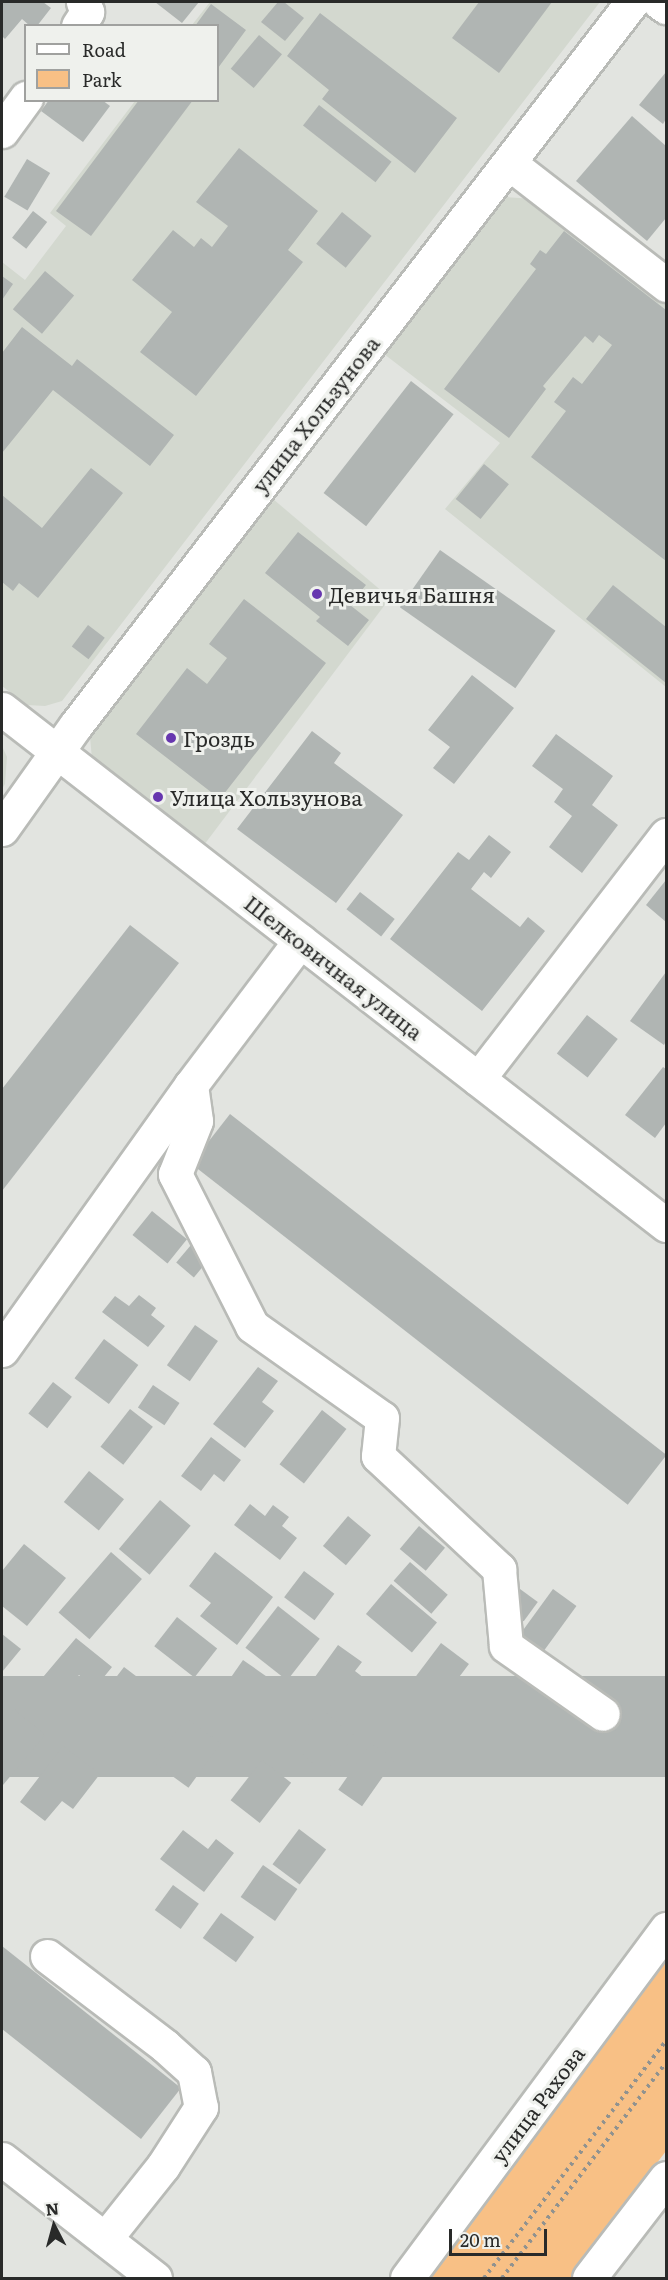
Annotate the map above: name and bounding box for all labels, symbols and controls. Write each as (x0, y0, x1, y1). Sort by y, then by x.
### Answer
legend (24, 24, 219, 102)
text: Road (82, 36, 126, 63)
text: Park (82, 66, 121, 93)
street label: улица Хользунова (246, 331, 384, 497)
place label: Девичья Башня (329, 581, 495, 607)
marker: Девичья Башня (310, 587, 324, 601)
place label: Гроздь (183, 725, 255, 751)
marker: Гроздь (164, 731, 178, 745)
place label: Улица Хользунова (170, 784, 363, 810)
marker: Улица Хользунова (151, 790, 165, 804)
street label: Шелковичная улица (240, 890, 428, 1044)
street label: улица Рахова (485, 2041, 589, 2167)
text: N (44, 2195, 60, 2221)
north arrow (24, 2196, 84, 2256)
scale bar (452, 2217, 550, 2255)
text: 20 m (460, 2226, 501, 2253)

